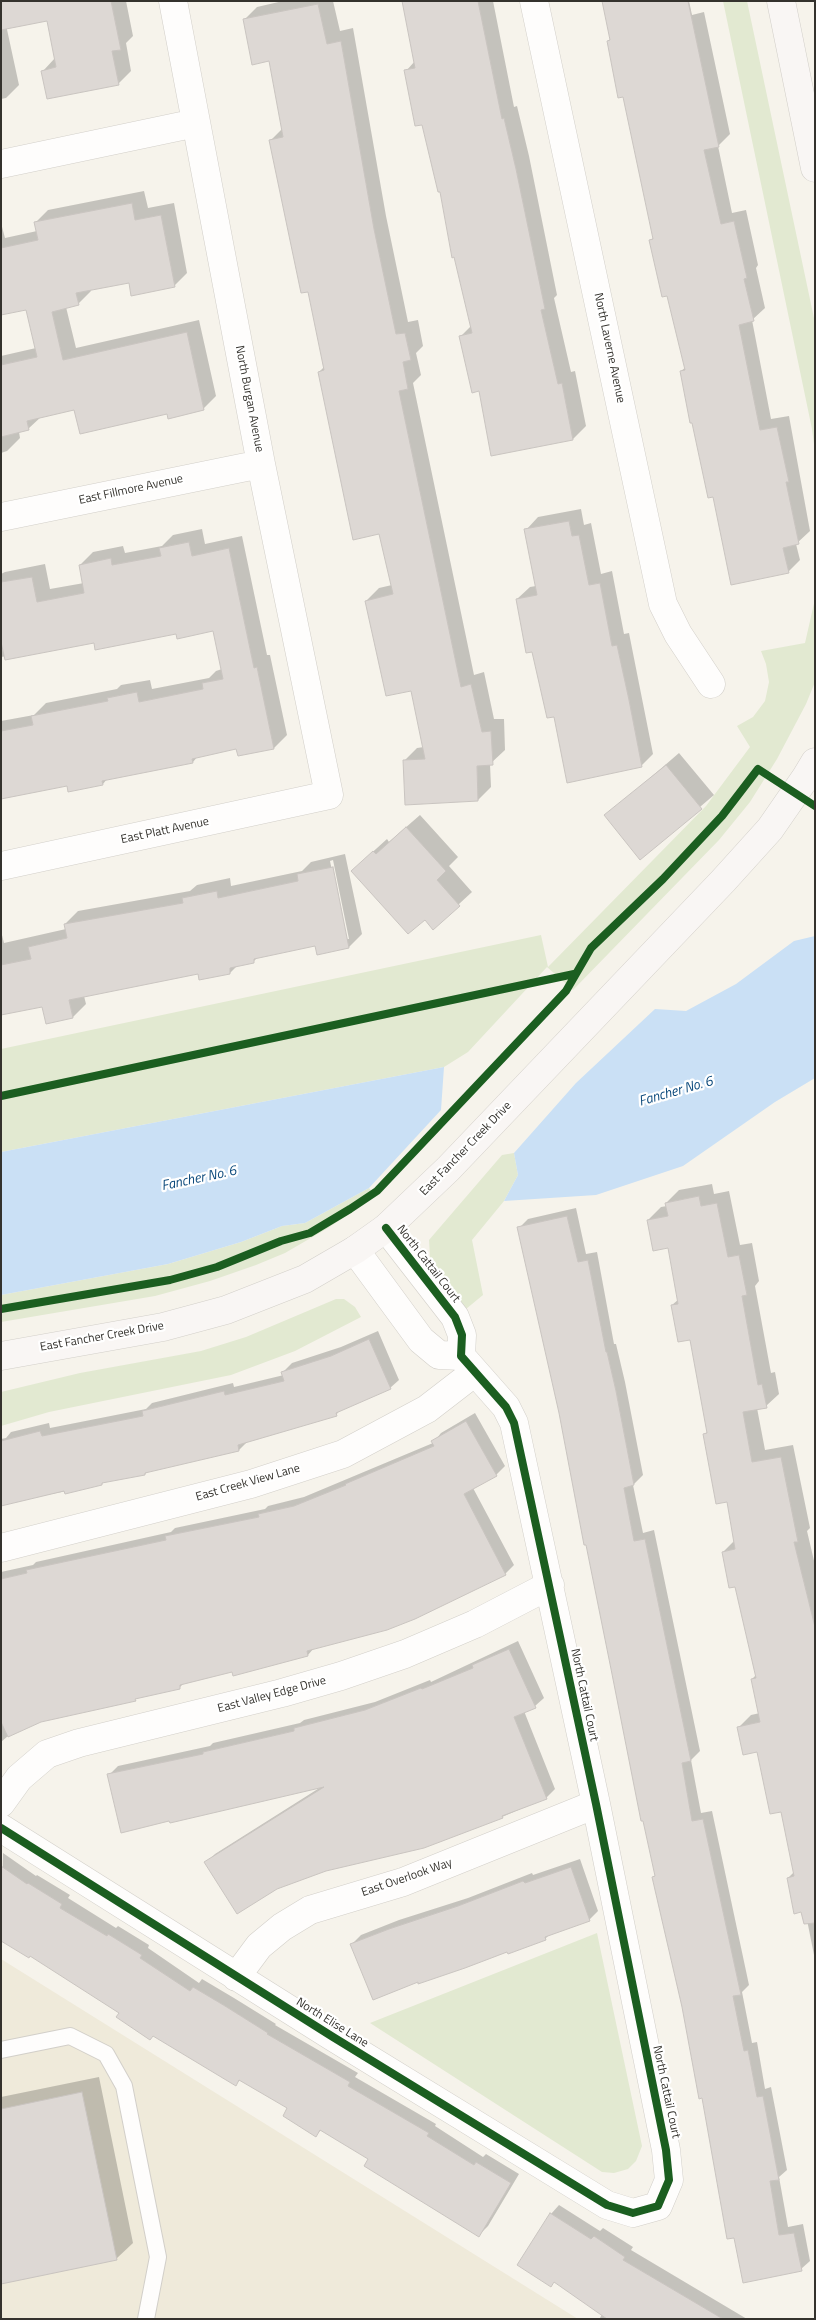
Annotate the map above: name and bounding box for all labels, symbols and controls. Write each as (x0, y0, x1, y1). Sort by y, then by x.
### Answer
street label: North Laverne Avenue (590, 292, 628, 404)
street label: North Burgan Avenue (232, 344, 266, 454)
street label: East Fillmore Avenue (78, 472, 184, 508)
street label: East Platt Avenue (120, 815, 210, 847)
water label: Fancher No. 6 (637, 1073, 715, 1111)
street label: East Fancher Creek Drive (417, 1099, 515, 1199)
water label: Fancher No. 6 (160, 1163, 238, 1195)
street label: North Cattail Court (393, 1222, 463, 1306)
street label: East Fancher Creek Drive (39, 1319, 165, 1355)
street label: East Creek View Lane (194, 1461, 302, 1505)
street label: North Cattail Court (567, 1647, 601, 1743)
street label: East Valley Edge Drive (216, 1674, 328, 1716)
street label: East Overlook Way (360, 1856, 454, 1900)
street label: North Elise Lane (293, 1995, 371, 2051)
street label: North Cattail Court (649, 2044, 683, 2140)

